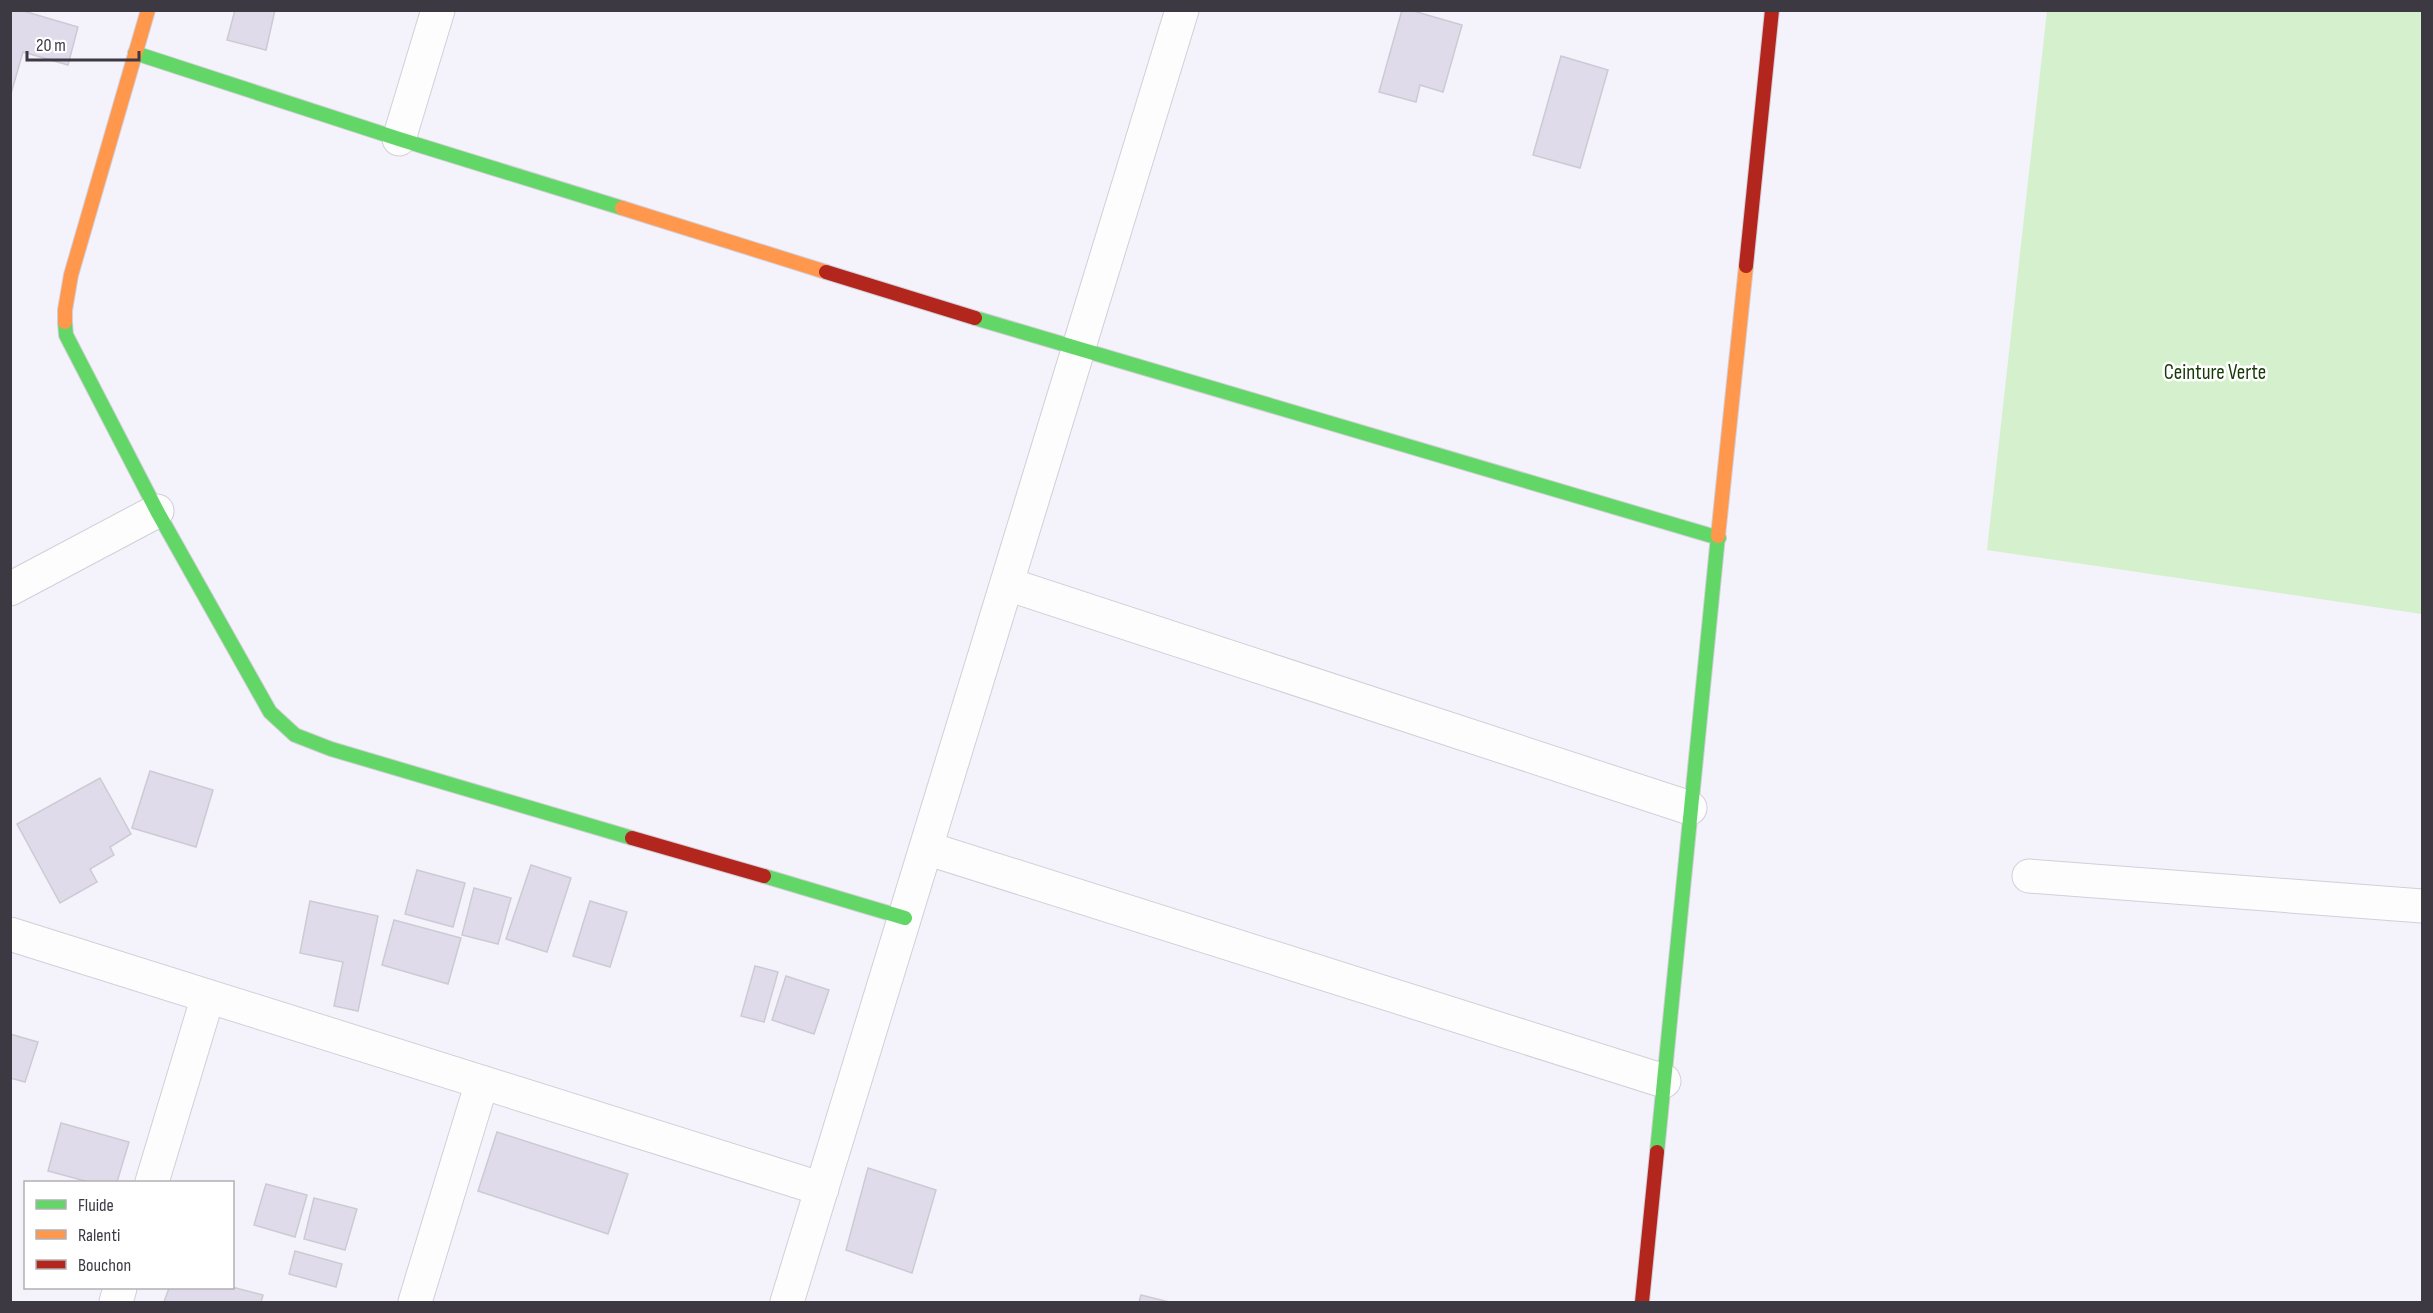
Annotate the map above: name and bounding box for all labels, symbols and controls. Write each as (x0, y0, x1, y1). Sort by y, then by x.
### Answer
scale bar (27, 24, 140, 62)
text: 20 m (36, 35, 66, 56)
park label: Ceinture Verte (2164, 360, 2266, 385)
legend (24, 1181, 234, 1289)
text: Fluide (78, 1195, 114, 1216)
text: Ralenti (78, 1225, 120, 1246)
text: Bouchon (78, 1255, 131, 1276)

